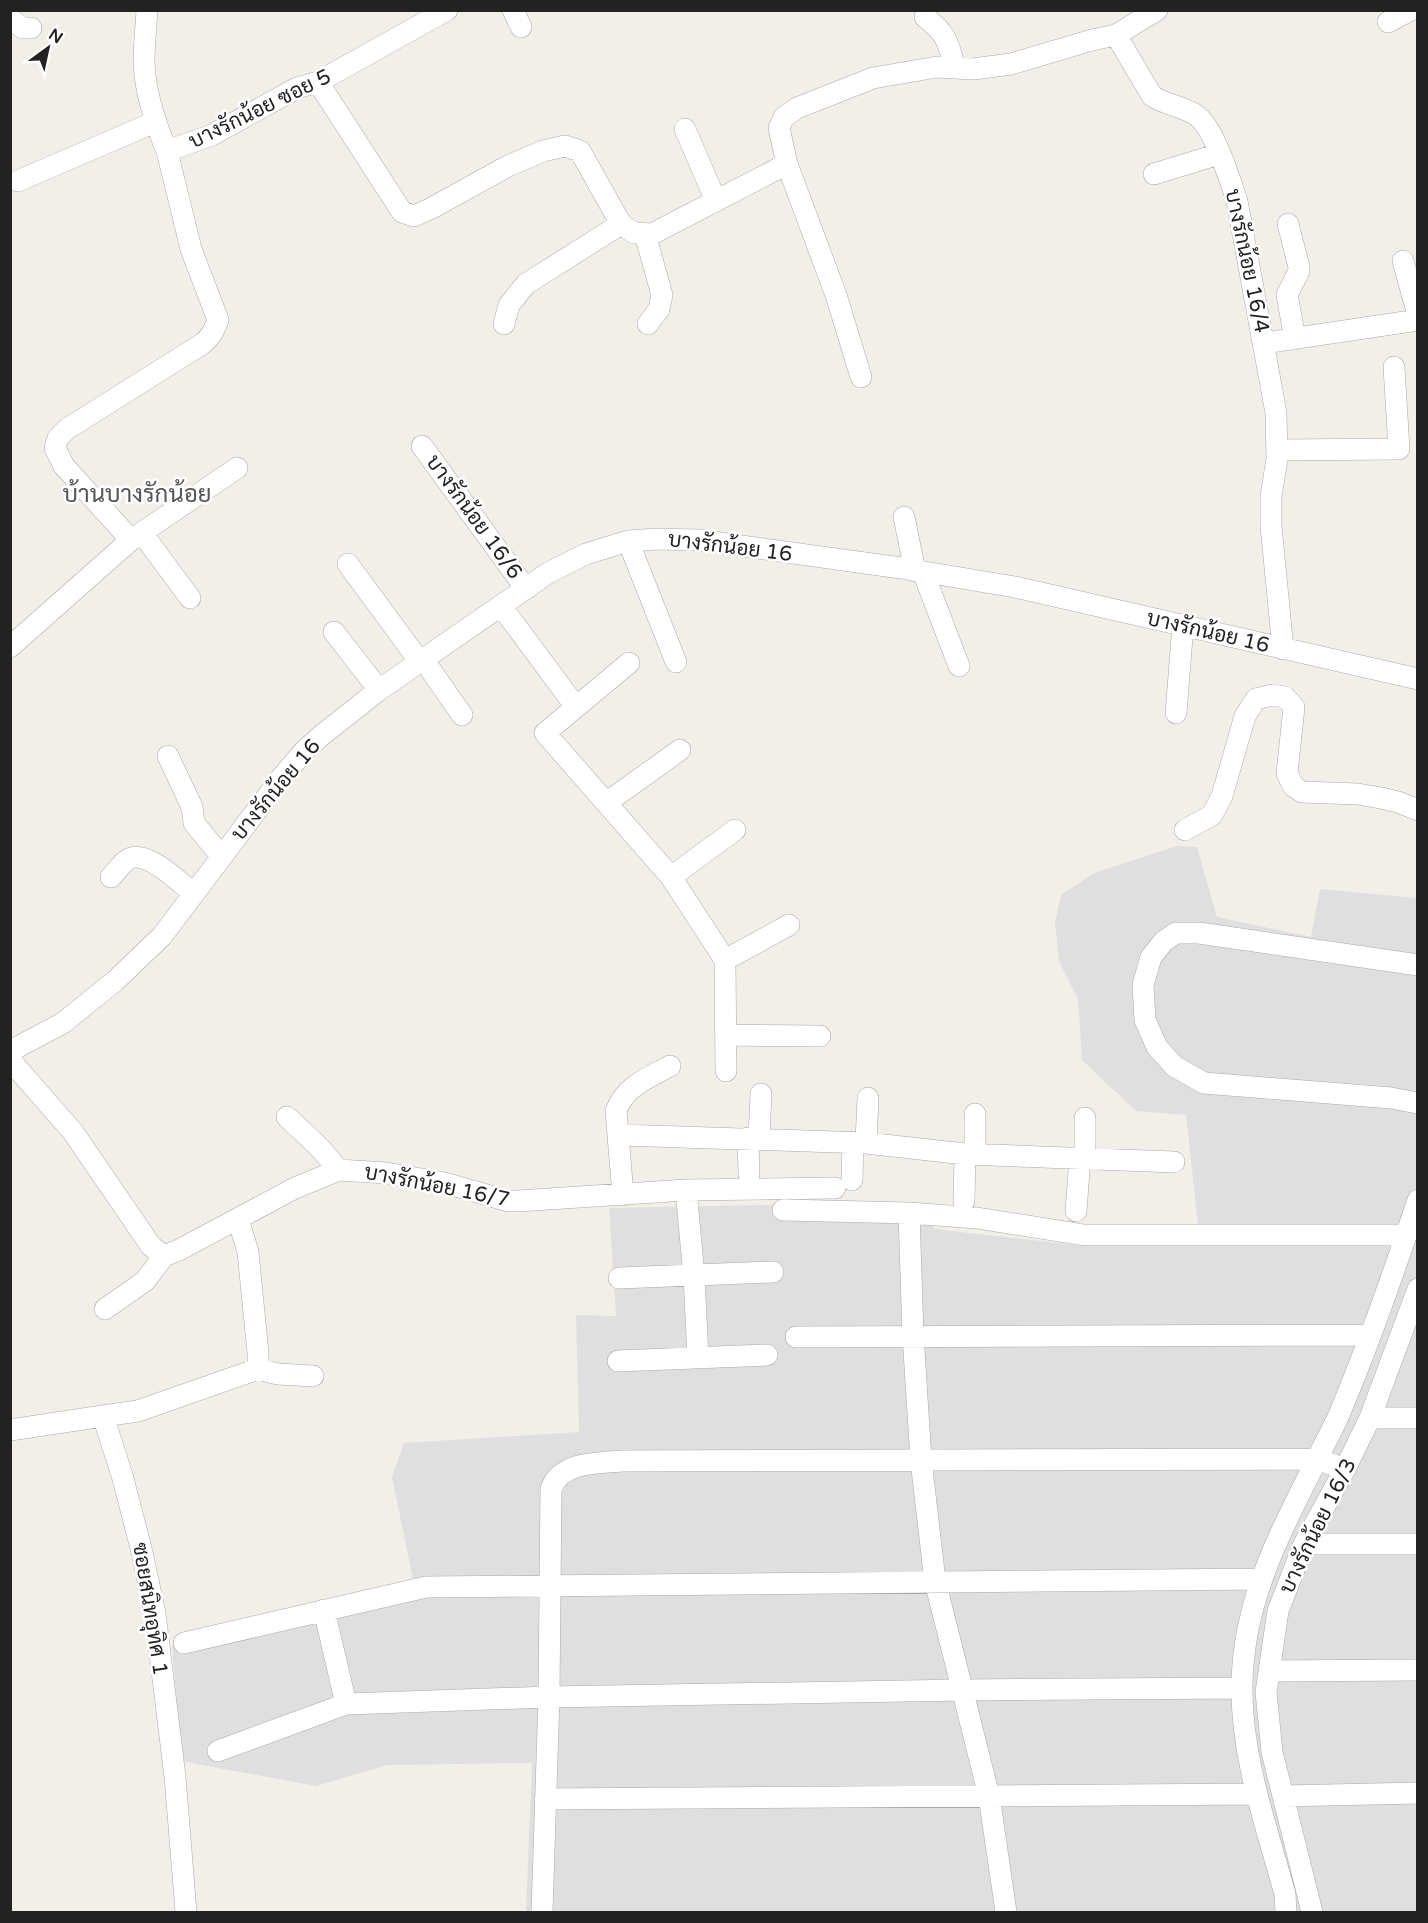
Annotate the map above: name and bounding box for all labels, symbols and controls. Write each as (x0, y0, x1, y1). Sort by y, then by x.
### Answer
north arrow (18, 18, 78, 78)
text: N (45, 24, 66, 48)
street label: บางรักน้อย ซอย 5 (185, 64, 335, 154)
street label: บางรักน้อย 16/4 (1220, 187, 1274, 335)
street label: บางรักน้อย 16/6 (421, 450, 527, 584)
district label: บ้านบางรักน้อย (63, 479, 211, 509)
street label: บางรักน้อย 16 (666, 527, 794, 567)
street label: บางรักน้อย 16 (1144, 606, 1272, 658)
street label: บางรักน้อย 16 (226, 734, 326, 846)
street label: บางรักน้อย 16/7 (362, 1160, 512, 1212)
street label: บางรักน้อย 16/3 (1274, 1454, 1362, 1598)
street label: ซอยสนิทอุทิศ 1 (126, 1541, 173, 1677)

